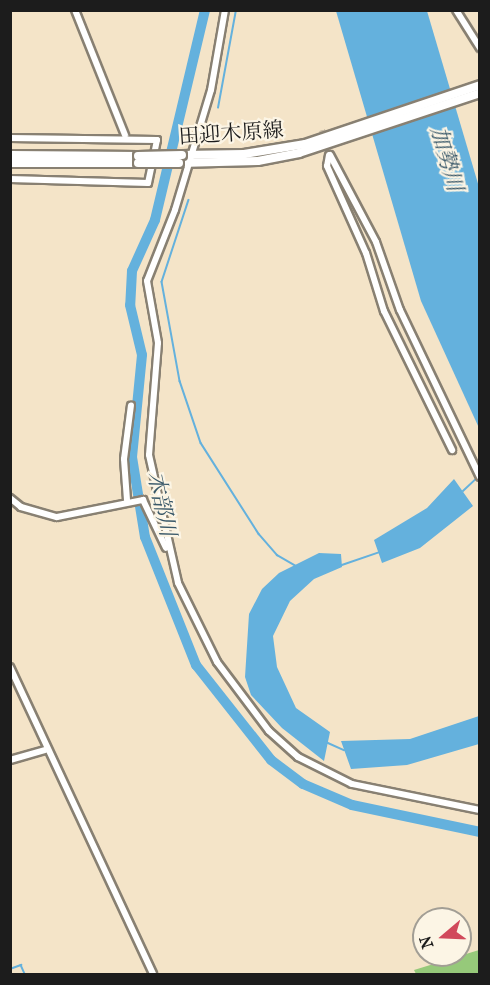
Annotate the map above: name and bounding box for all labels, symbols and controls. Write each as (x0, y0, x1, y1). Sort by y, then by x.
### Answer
street label: 田迎木原線 (178, 117, 284, 149)
water label: 加勢川 (424, 124, 468, 194)
water label: 木部川 (141, 469, 181, 539)
north arrow (412, 907, 472, 967)
text: N (415, 934, 437, 951)

